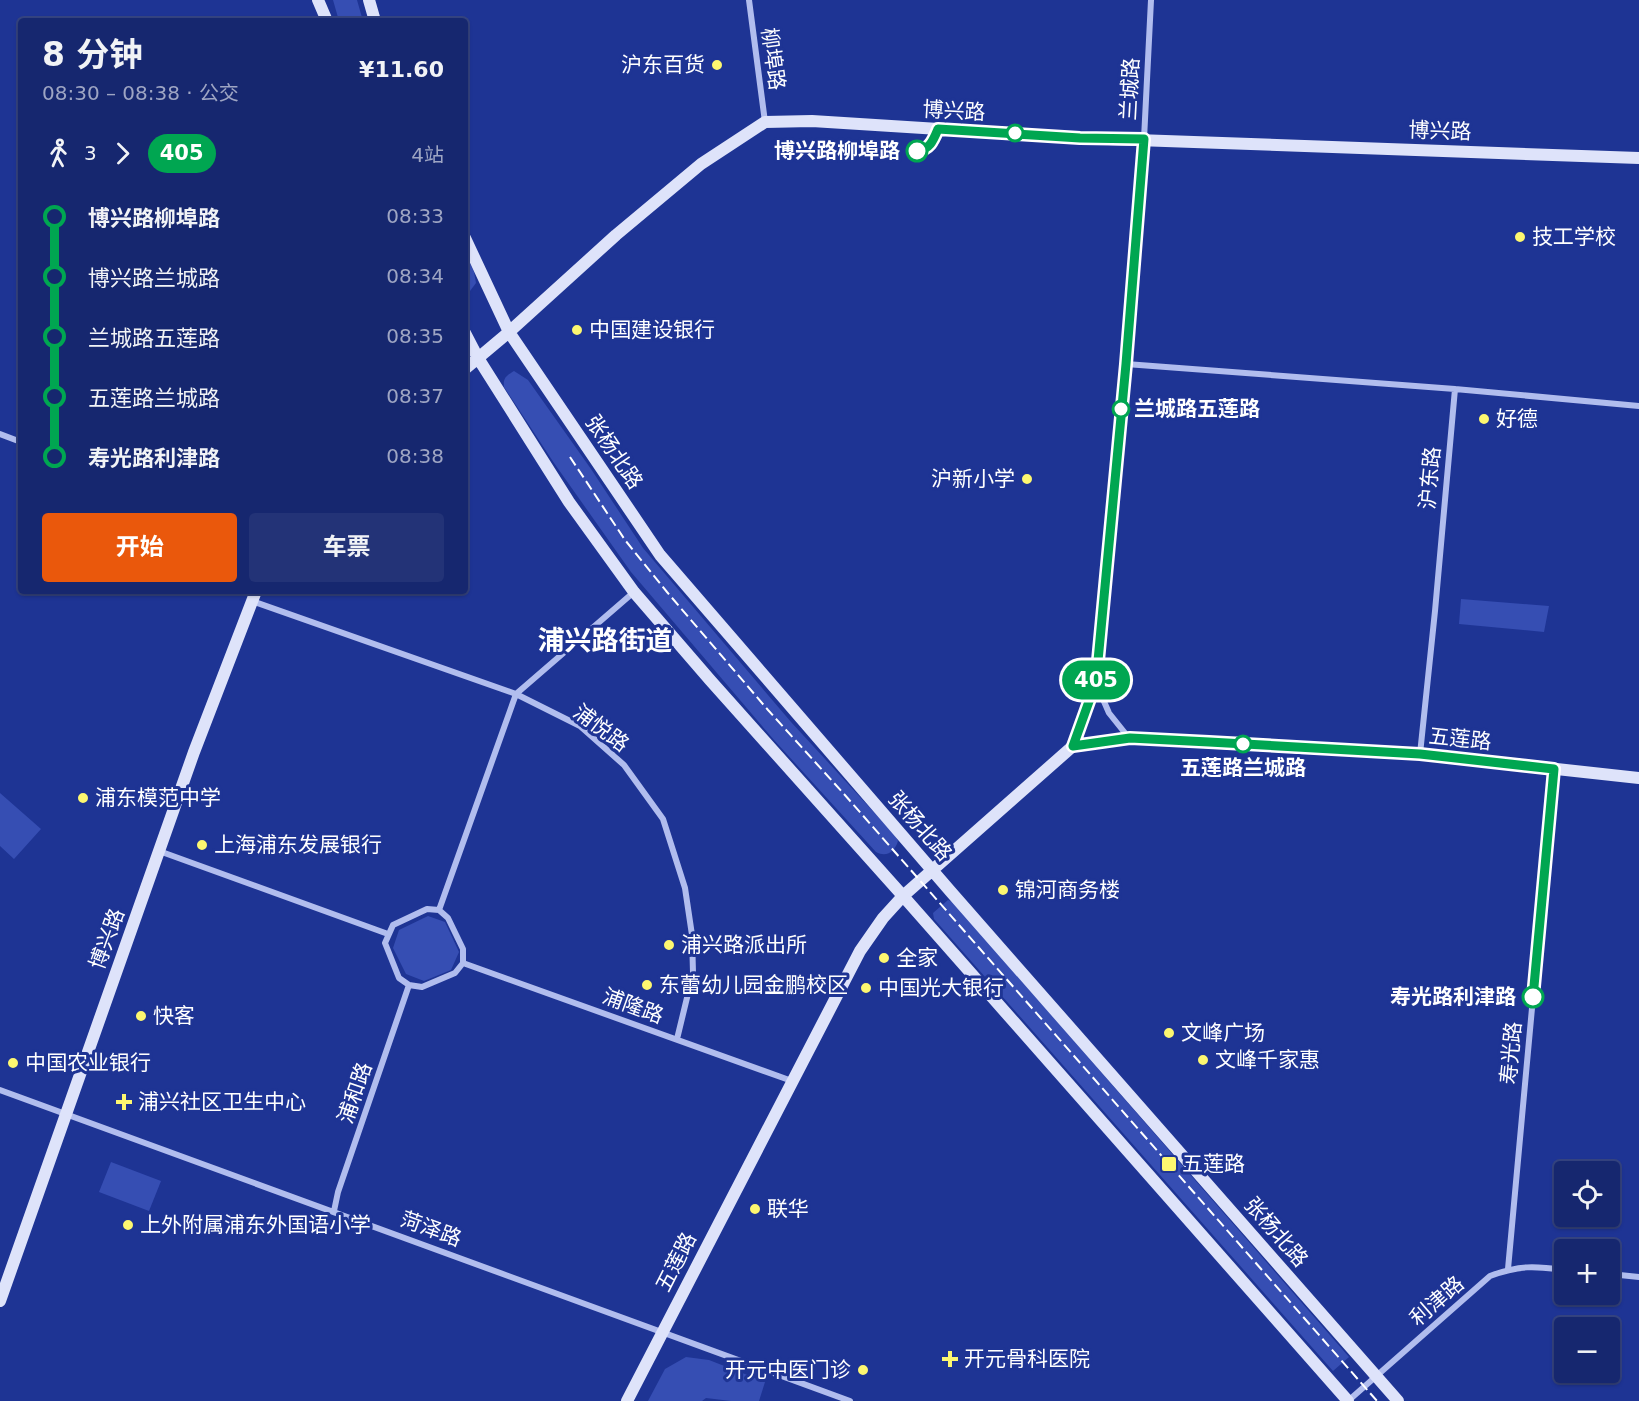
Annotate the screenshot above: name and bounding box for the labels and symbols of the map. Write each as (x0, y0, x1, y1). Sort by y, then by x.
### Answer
street label: 柳埠路 (757, 26, 789, 92)
place label: 沪东百货 (621, 53, 705, 77)
street label: 兰城路 (1116, 57, 1144, 121)
marker: 沪东百货 (710, 58, 724, 72)
street label: 博兴路 (922, 97, 986, 125)
street label: 博兴路 (1408, 118, 1472, 144)
unlabelled marker (1006, 124, 1024, 142)
place label: 博兴路柳埠路 (774, 139, 900, 163)
marker: 博兴路柳埠路 (906, 140, 928, 162)
place label: 技工学校 (1532, 225, 1616, 249)
marker: 技工学校 (1513, 230, 1527, 244)
place label: 中国建设银行 (589, 318, 715, 342)
marker: 中国建设银行 (570, 323, 584, 337)
place label: 兰城路五莲路 (1134, 397, 1260, 421)
marker: 兰城路五莲路 (1112, 400, 1130, 418)
place label: 好德 (1496, 407, 1538, 431)
street label: 张杨北路 (581, 410, 647, 494)
marker: 好德 (1477, 412, 1491, 426)
street label: 沪东路 (1415, 446, 1445, 510)
place label: 沪新小学 (931, 467, 1015, 491)
marker: 沪新小学 (1020, 472, 1034, 486)
district label: 浦兴路街道 (538, 625, 673, 656)
line badge: 405 (1062, 660, 1130, 700)
street label: 浦悦路 (569, 699, 633, 757)
street label: 五莲路 (1427, 724, 1493, 754)
marker: 五莲路兰城路 (1234, 735, 1252, 753)
place label: 五莲路兰城路 (1180, 756, 1306, 780)
place label: 浦东模范中学 (95, 786, 221, 810)
street label: 张杨北路 (883, 786, 957, 866)
marker: 浦东模范中学 (76, 791, 90, 805)
place label: 上海浦东发展银行 (214, 833, 382, 857)
marker: 上海浦东发展银行 (195, 838, 209, 852)
place label: 锦河商务楼 (1015, 878, 1120, 902)
marker: 锦河商务楼 (996, 883, 1010, 897)
street label: 博兴路 (85, 905, 129, 973)
place label: 浦兴路派出所 (681, 933, 807, 957)
marker: 浦兴路派出所 (662, 938, 676, 952)
place label: 全家 (896, 946, 938, 970)
marker: 全家 (877, 951, 891, 965)
place label: 东蕾幼儿园金鹏校区 (659, 973, 848, 997)
place label: 中国光大银行 (878, 976, 1004, 1000)
marker: 东蕾幼儿园金鹏校区 (640, 978, 654, 992)
marker: 中国光大银行 (859, 981, 873, 995)
street label: 浦隆路 (599, 984, 667, 1028)
place label: 寿光路利津路 (1390, 985, 1516, 1009)
marker: 寿光路利津路 (1522, 986, 1544, 1008)
place label: 快客 (153, 1004, 195, 1028)
marker: 快客 (134, 1009, 148, 1023)
place label: 文峰广场 (1181, 1021, 1265, 1045)
street label: 寿光路 (1496, 1021, 1526, 1085)
marker: 文峰广场 (1162, 1026, 1176, 1040)
place label: 文峰千家惠 (1215, 1048, 1320, 1072)
place label: 中国农业银行 (25, 1051, 151, 1075)
marker: 文峰千家惠 (1196, 1053, 1210, 1067)
marker: 中国农业银行 (6, 1056, 20, 1070)
street label: 浦和路 (333, 1059, 377, 1127)
place label: 浦兴社区卫生中心 (138, 1090, 306, 1114)
marker: 浦兴社区卫生中心 (115, 1093, 133, 1111)
place label: 五莲路 (1182, 1152, 1245, 1176)
marker: 五莲路 (1160, 1155, 1178, 1173)
street label: 张杨北路 (1239, 1192, 1313, 1272)
place label: 联华 (767, 1197, 809, 1221)
marker: 联华 (748, 1202, 762, 1216)
street label: 菏泽路 (397, 1207, 465, 1251)
place label: 上外附属浦东外国语小学 (140, 1213, 371, 1237)
marker: 上外附属浦东外国语小学 (121, 1218, 135, 1232)
street label: 五莲路 (651, 1228, 701, 1296)
street label: 利津路 (1405, 1271, 1469, 1331)
place label: 开元骨科医院 (964, 1347, 1090, 1371)
marker: 开元骨科医院 (941, 1350, 959, 1368)
place label: 开元中医门诊 (725, 1358, 851, 1382)
marker: 开元中医门诊 (856, 1363, 870, 1377)

